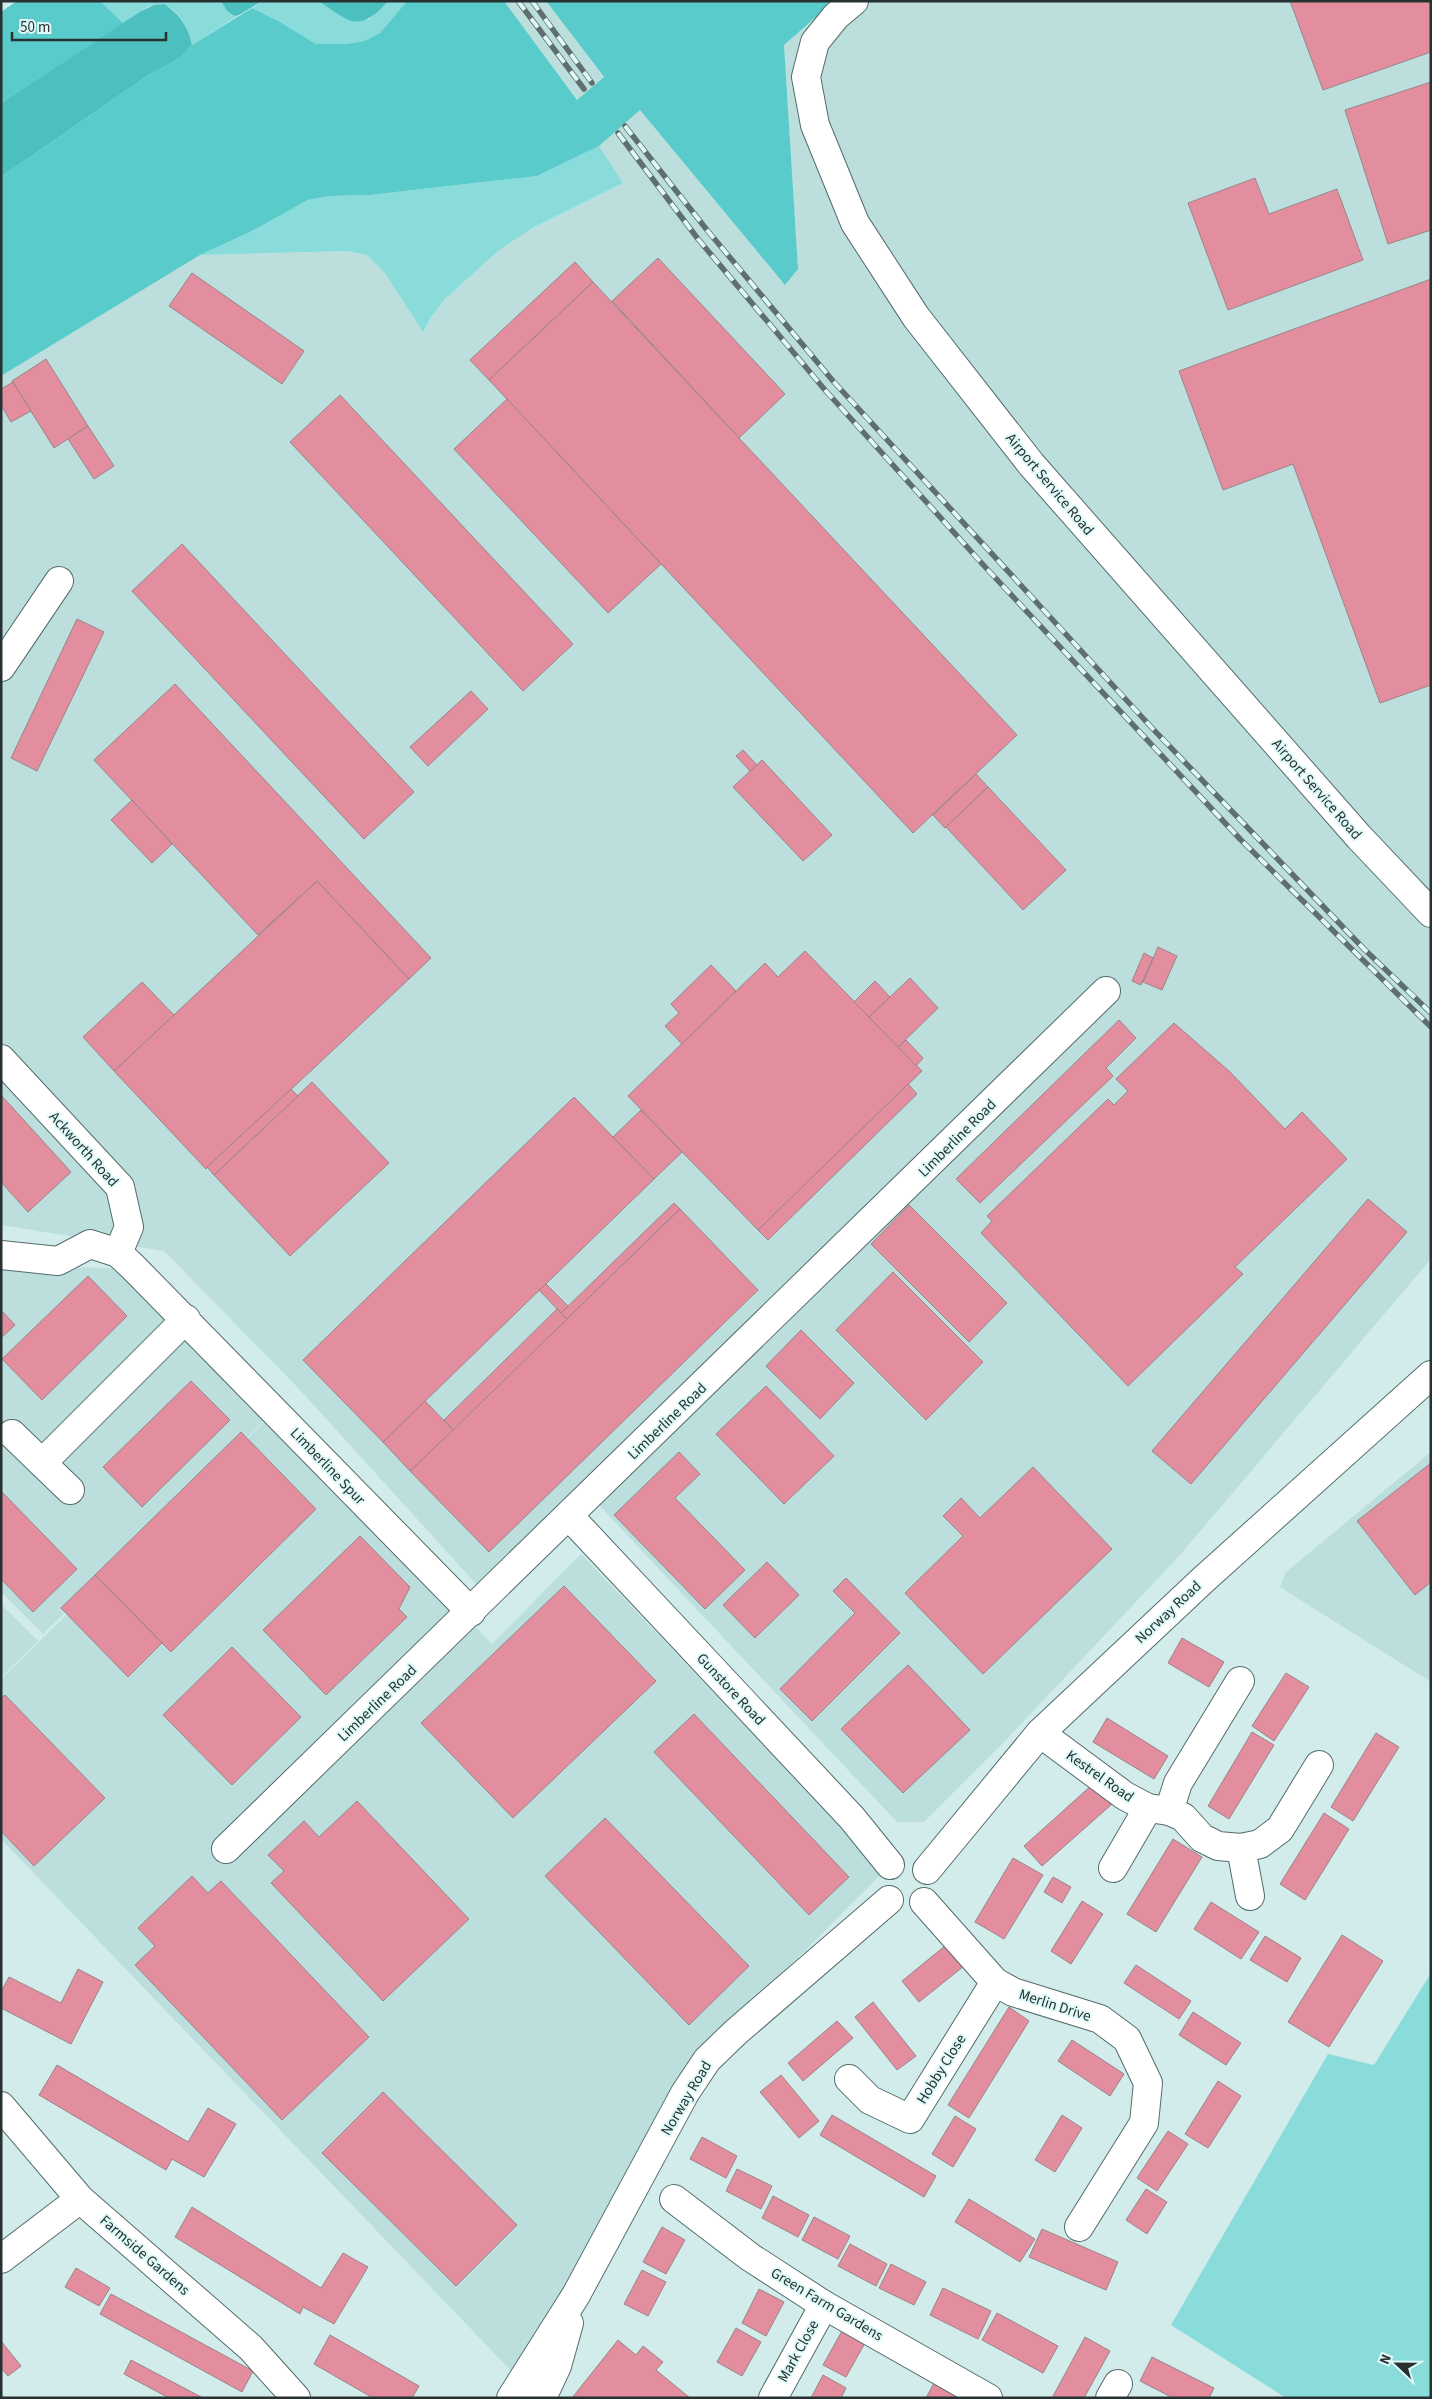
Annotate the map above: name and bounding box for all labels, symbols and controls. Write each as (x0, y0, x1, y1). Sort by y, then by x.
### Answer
scale bar (12, 10, 166, 42)
text: 50 m (20, 17, 50, 38)
street label: Airport Service Road (1001, 429, 1099, 540)
street label: Airport Service Road (1267, 734, 1366, 844)
street label: Limberline Road (914, 1095, 1001, 1182)
street label: Ackworth Road (44, 1107, 123, 1192)
street label: Limberline Road (623, 1378, 712, 1465)
street label: Limberline Spur (285, 1423, 371, 1510)
street label: Norway Road (1131, 1576, 1206, 1649)
street label: Gunstore Road (691, 1648, 770, 1730)
street label: Limberline Road (333, 1660, 422, 1747)
street label: Kestrel Road (1062, 1745, 1138, 1808)
street label: Merlin Drive (1016, 1984, 1094, 2027)
street label: Hobby Close (912, 2030, 971, 2108)
street label: Norway Road (656, 2057, 717, 2140)
street label: Farmside Gardens (95, 2210, 194, 2300)
street label: Green Farm Gardens (767, 2263, 887, 2346)
street label: Mark Close (773, 2316, 824, 2386)
north arrow (1372, 2339, 1422, 2389)
text: N (1375, 2351, 1397, 2368)

